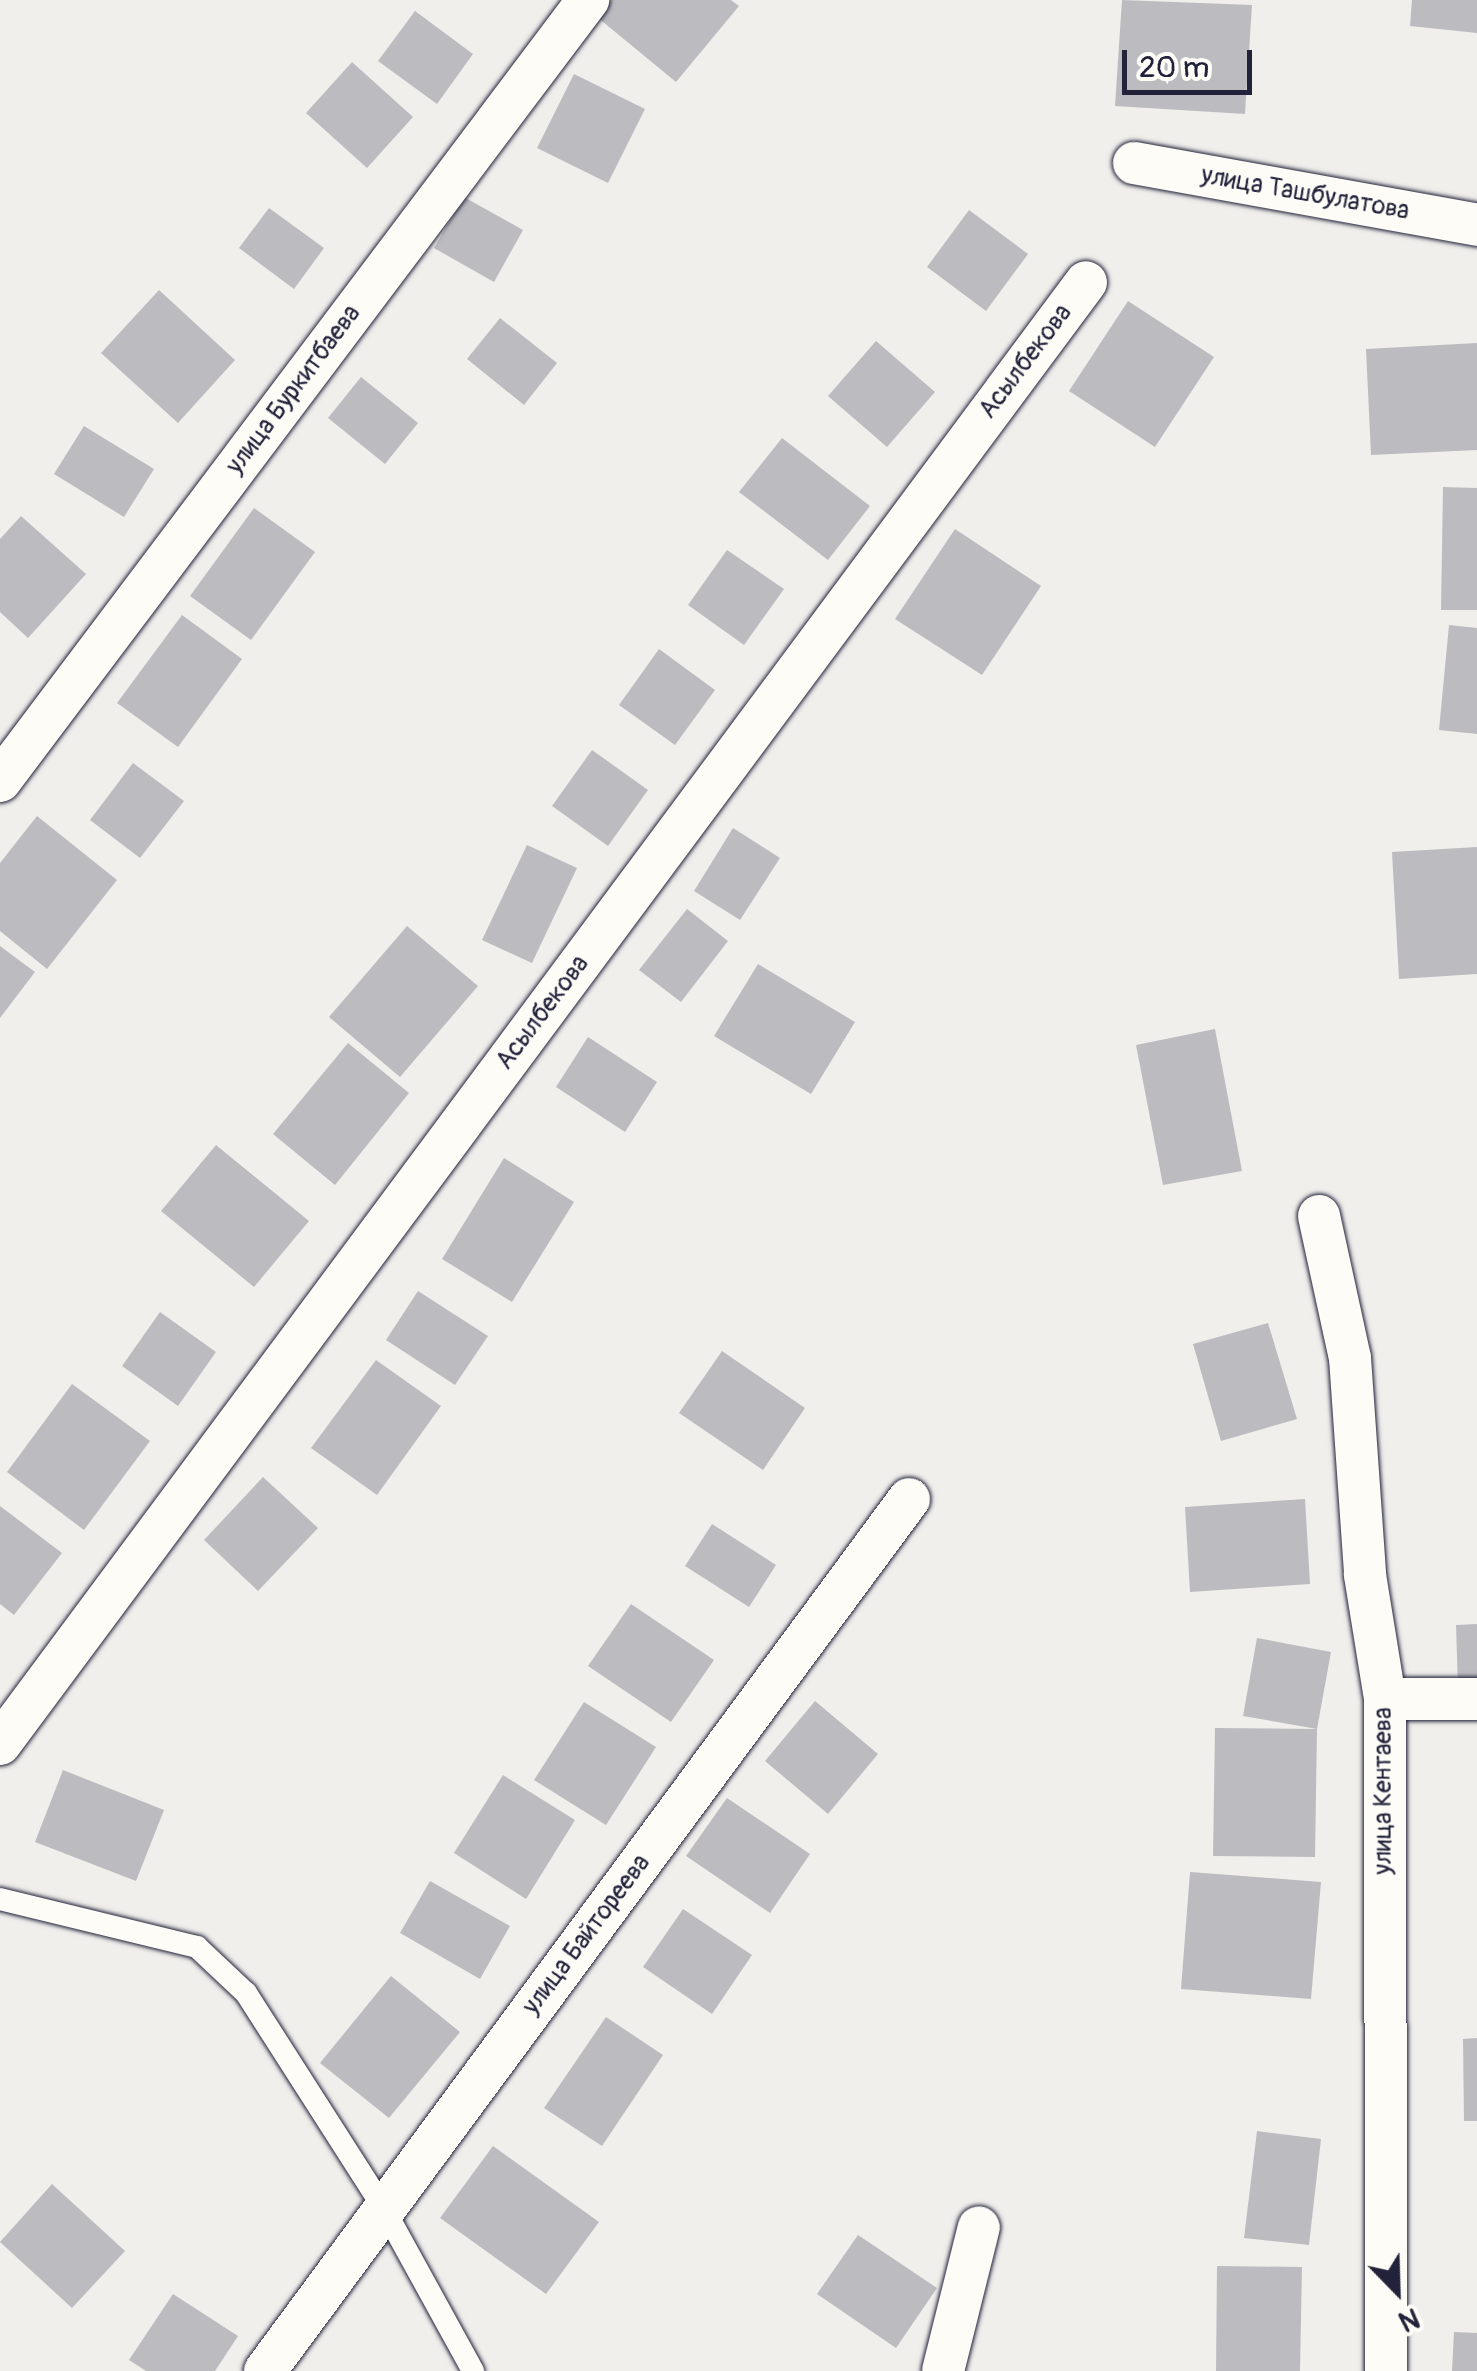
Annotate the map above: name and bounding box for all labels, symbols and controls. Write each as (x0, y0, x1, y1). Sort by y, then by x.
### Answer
scale bar (1127, 30, 1257, 92)
text: 20 m (1139, 49, 1209, 86)
street label: улица Ташбулатова (1199, 161, 1411, 227)
street label: Асылбекова (973, 299, 1079, 425)
street label: улица Буркитбаева (221, 300, 367, 480)
street label: Асылбекова (490, 950, 596, 1076)
street label: улица Кентаева (1369, 1707, 1399, 1875)
street label: улица Байтореева (517, 1849, 657, 2021)
north arrow (1347, 2241, 1447, 2341)
text: N (1393, 2299, 1424, 2339)

